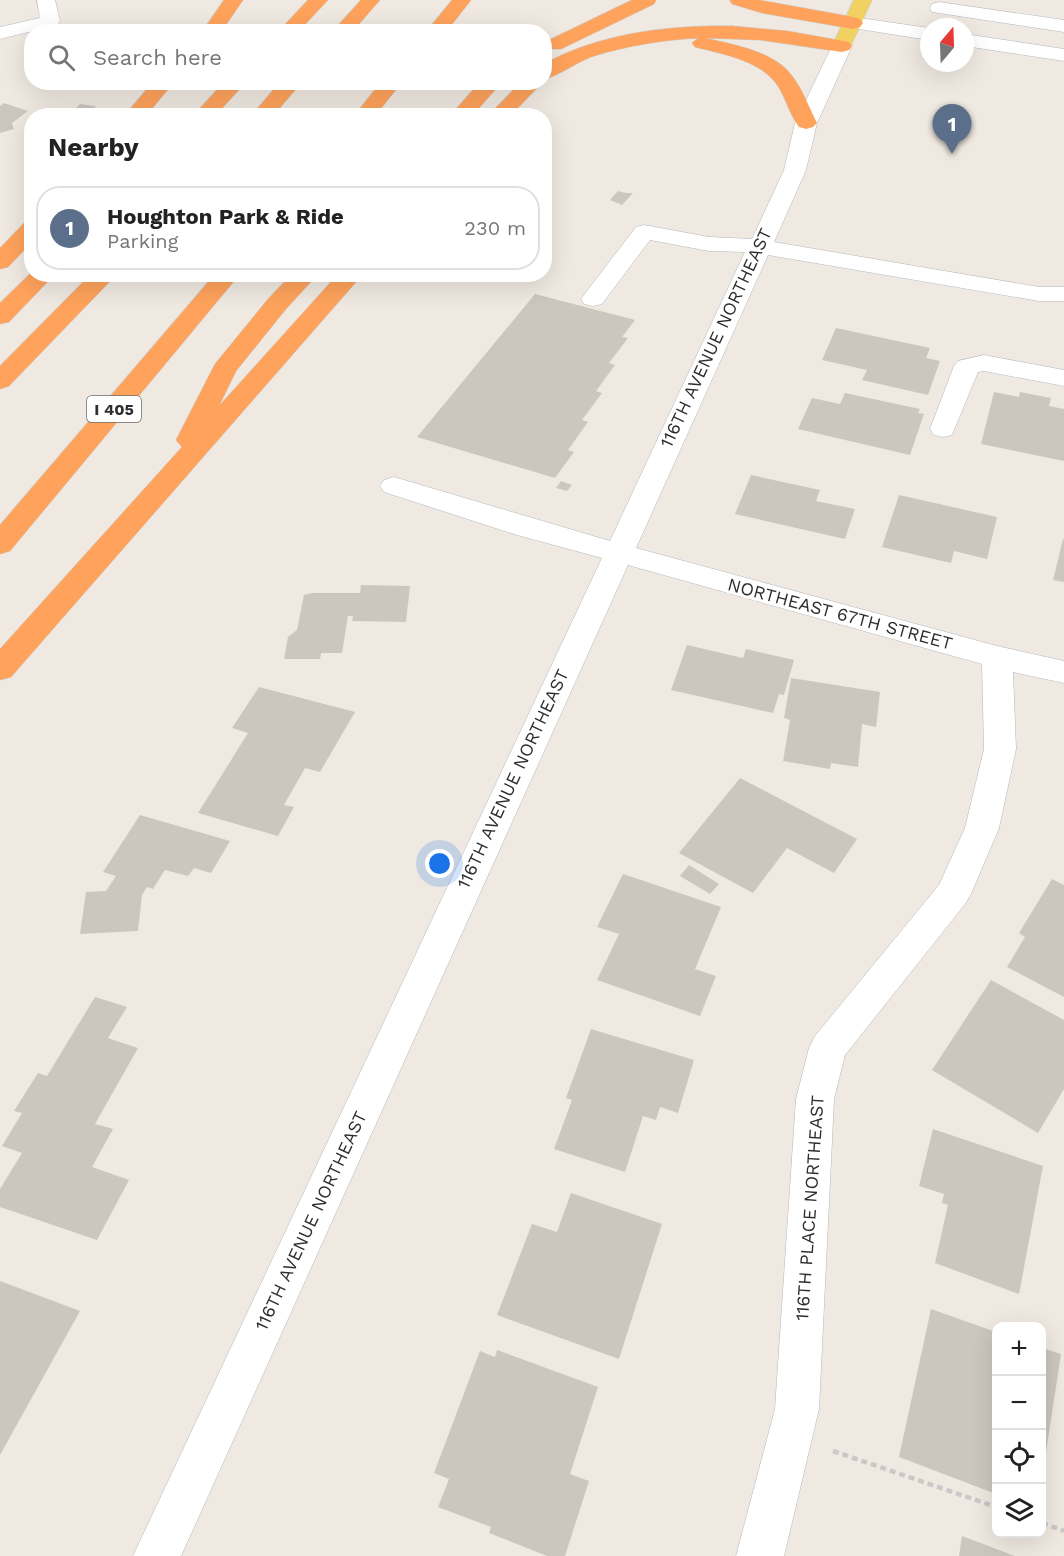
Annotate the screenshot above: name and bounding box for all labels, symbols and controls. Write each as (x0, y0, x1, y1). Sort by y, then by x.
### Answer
north arrow (920, 18, 974, 72)
search box (24, 24, 552, 90)
icon: search (45, 41, 78, 74)
text: Search here (93, 45, 222, 70)
pin: 1 (932, 104, 972, 154)
text: Nearby (48, 132, 139, 162)
text: Houghton Park & Ride (107, 204, 344, 229)
text: 1 (65, 216, 74, 240)
text: 230 m (464, 216, 526, 240)
street label: 116TH AVENUE NORTHEAST (655, 225, 776, 451)
text: Parking (107, 229, 178, 253)
road number: I 405 (87, 396, 141, 422)
street label: NORTHEAST 67TH STREET (725, 573, 955, 654)
street label: 116TH AVENUE NORTHEAST (452, 666, 573, 892)
your location (425, 849, 454, 878)
street label: 116TH PLACE NORTHEAST (791, 1094, 828, 1321)
street label: 116TH AVENUE NORTHEAST (250, 1108, 371, 1334)
map controls (992, 1322, 1046, 1538)
button: + (992, 1322, 1046, 1376)
button: − (992, 1376, 1046, 1430)
button: locate (992, 1430, 1046, 1484)
button: layers (992, 1484, 1046, 1538)

